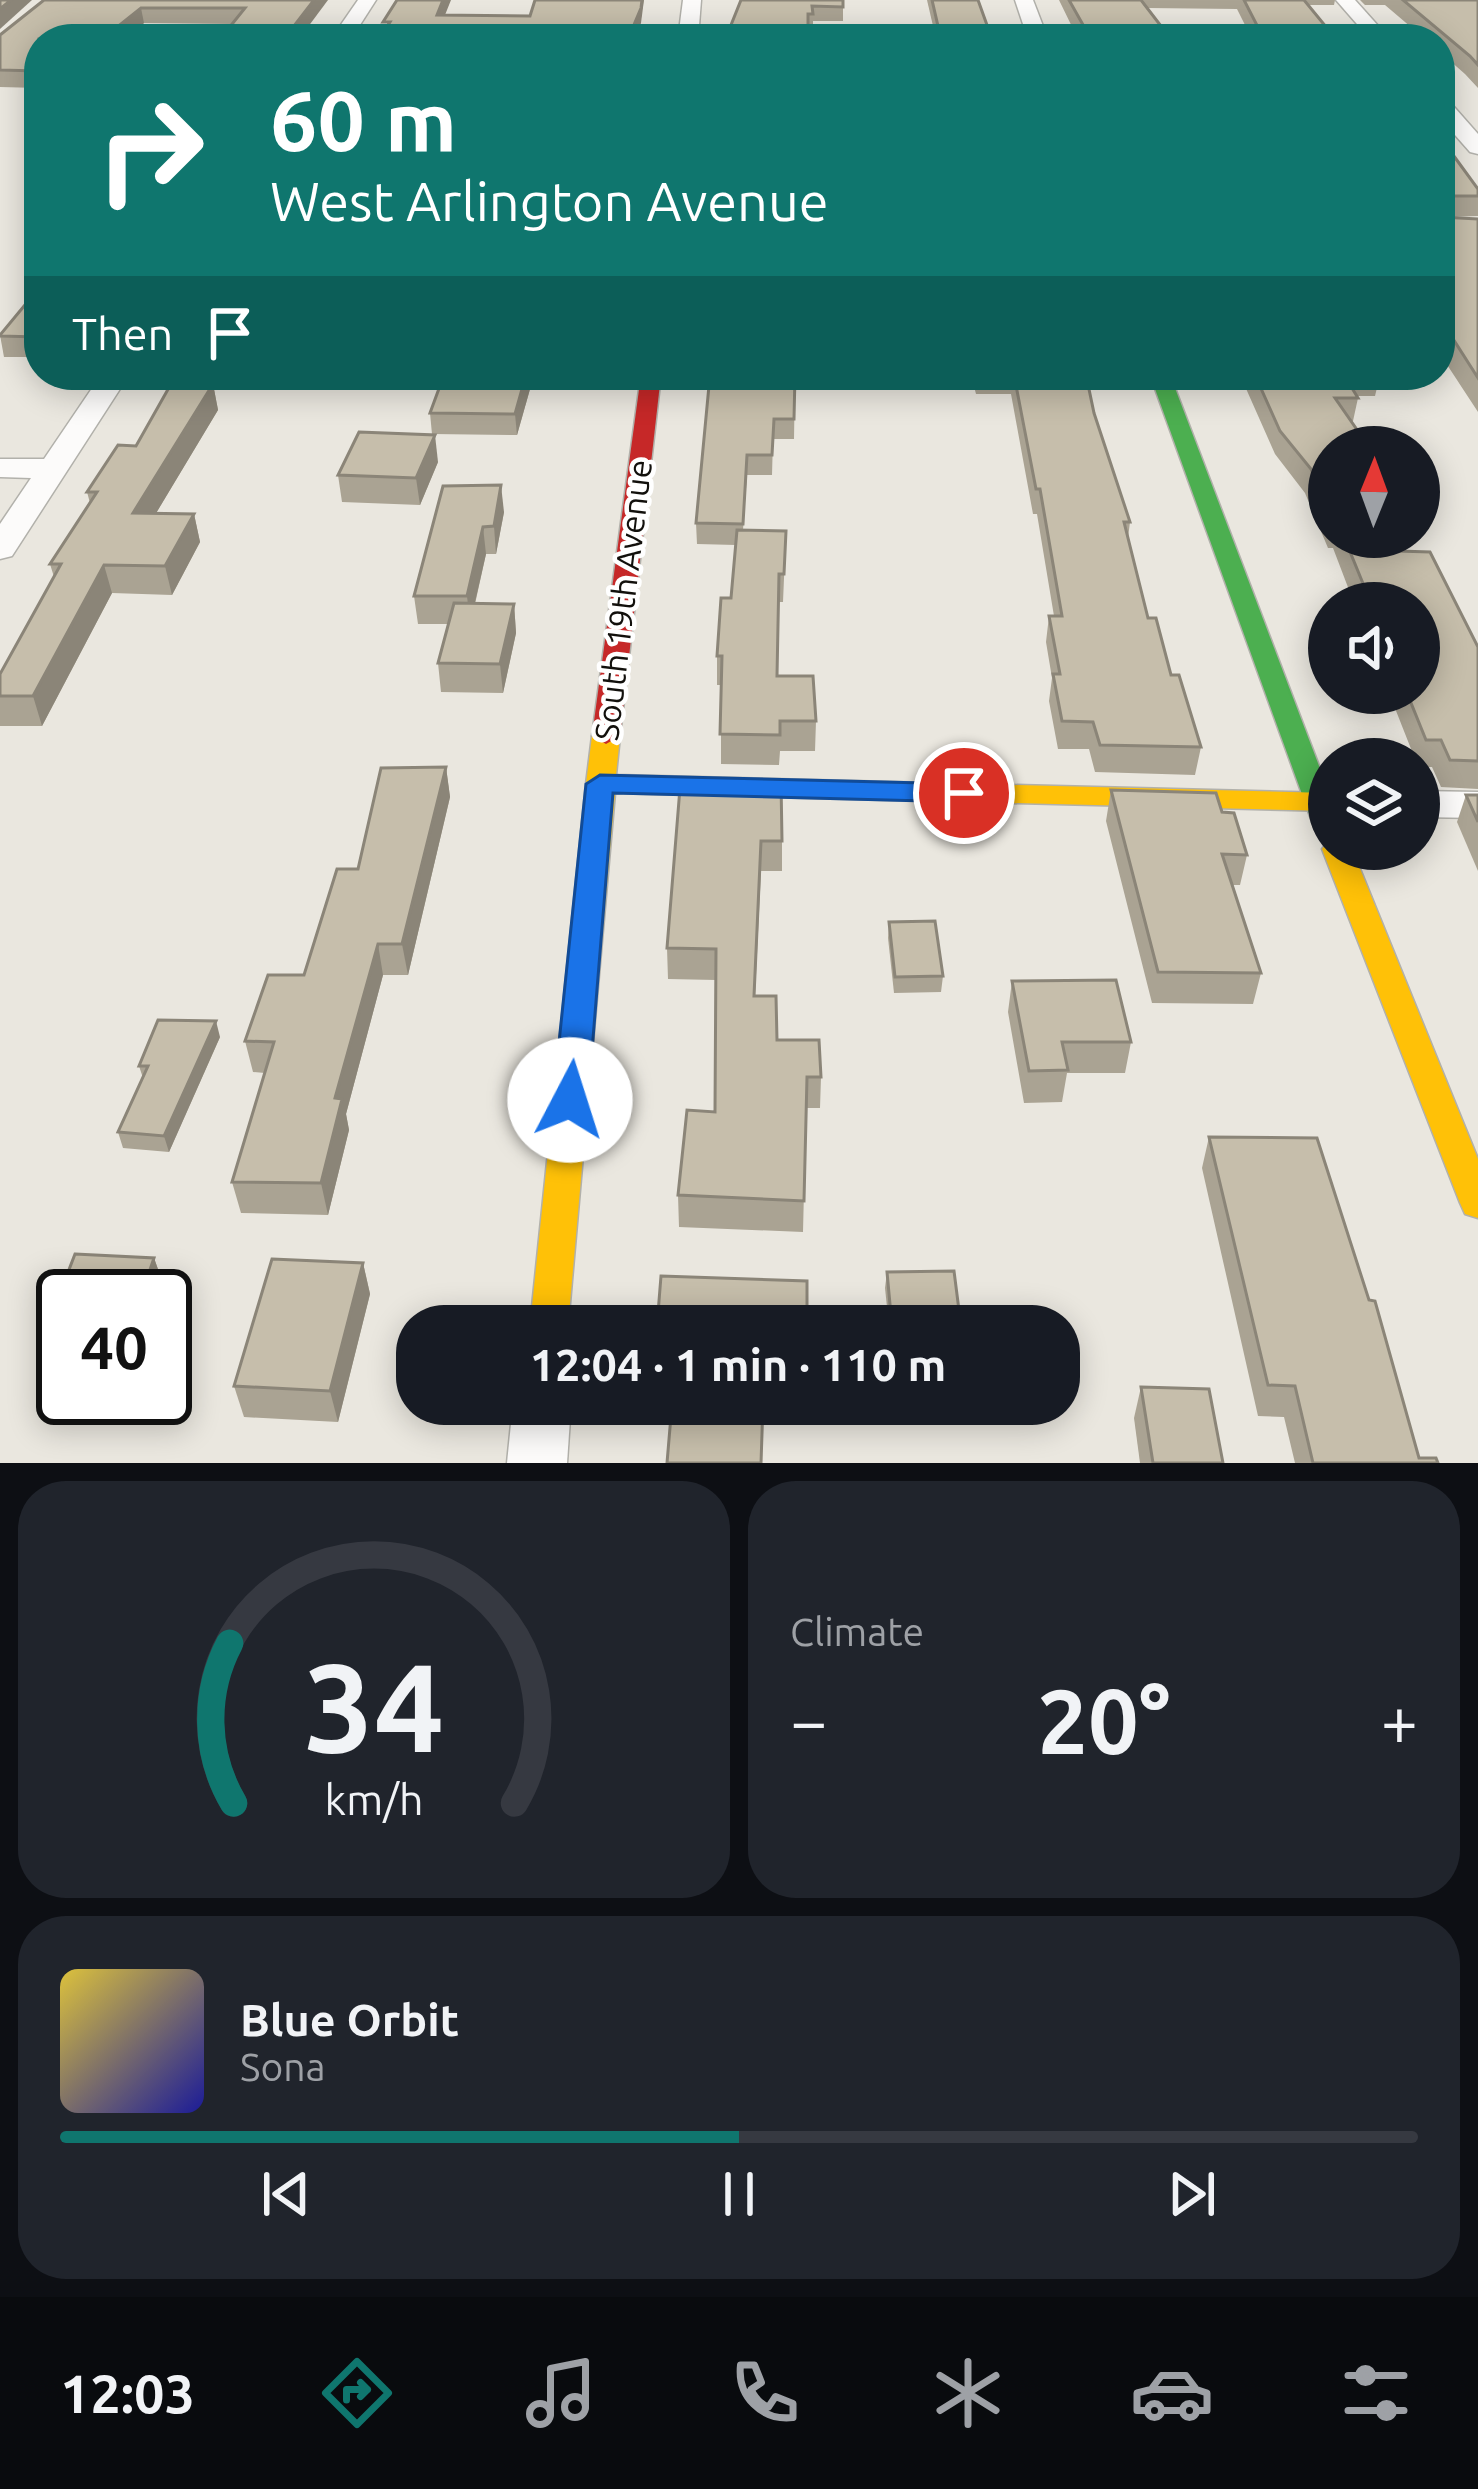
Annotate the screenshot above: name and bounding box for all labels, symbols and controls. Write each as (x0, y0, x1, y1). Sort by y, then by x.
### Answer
icon: right (72, 72, 228, 228)
text: 60 m (270, 73, 457, 167)
text: West Arlington Avenue (270, 171, 829, 231)
icon: arrive (197, 300, 263, 366)
text: Then (72, 308, 173, 359)
north arrow (1308, 426, 1440, 558)
map controls (1308, 426, 1440, 870)
street label: South 19th Avenue (587, 457, 658, 742)
button: sound (1308, 582, 1440, 714)
button: layers (1308, 738, 1440, 870)
pin (913, 742, 1015, 844)
icon: arrive (931, 760, 997, 826)
position arrow (507, 1037, 633, 1163)
speed limit sign: 40 (36, 1269, 192, 1425)
text: 12:04 · 1 min · 110 m (530, 1339, 946, 1390)
text: Climate (790, 1610, 924, 1653)
text: 34 (304, 1636, 444, 1776)
text: 20° (1037, 1670, 1171, 1771)
text: − (790, 1683, 827, 1757)
text: + (1381, 1683, 1418, 1757)
text: km/h (324, 1774, 424, 1822)
text: Blue Orbit (240, 1994, 459, 2045)
text: Sona (240, 2045, 326, 2088)
icon: previous (253, 2161, 319, 2227)
icon: pause (706, 2161, 772, 2227)
icon: next (1159, 2161, 1225, 2227)
icon: directions (315, 2351, 399, 2435)
icon: music (519, 2351, 603, 2435)
icon: phone (723, 2351, 807, 2435)
icon: climate (926, 2351, 1010, 2435)
icon: car (1130, 2351, 1214, 2435)
icon: filters (1334, 2351, 1418, 2435)
text: 12:03 (60, 2363, 195, 2423)

